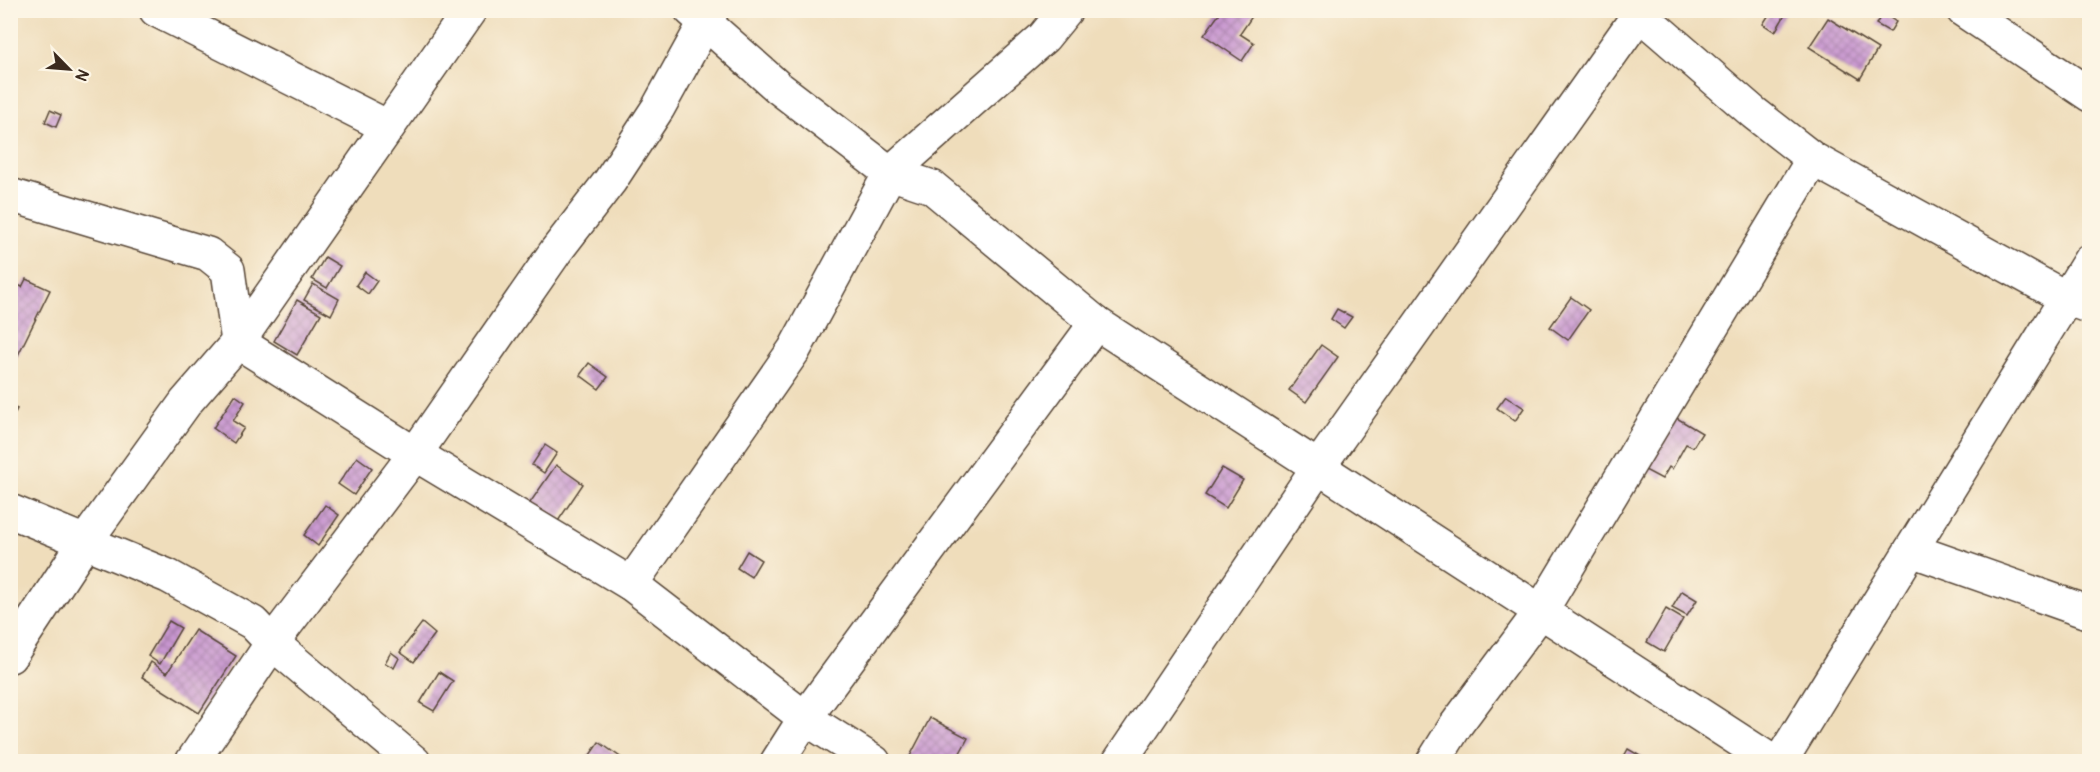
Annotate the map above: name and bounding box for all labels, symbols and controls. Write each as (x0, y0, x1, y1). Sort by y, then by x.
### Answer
north arrow (39, 39, 99, 99)
text: N (70, 66, 93, 84)

